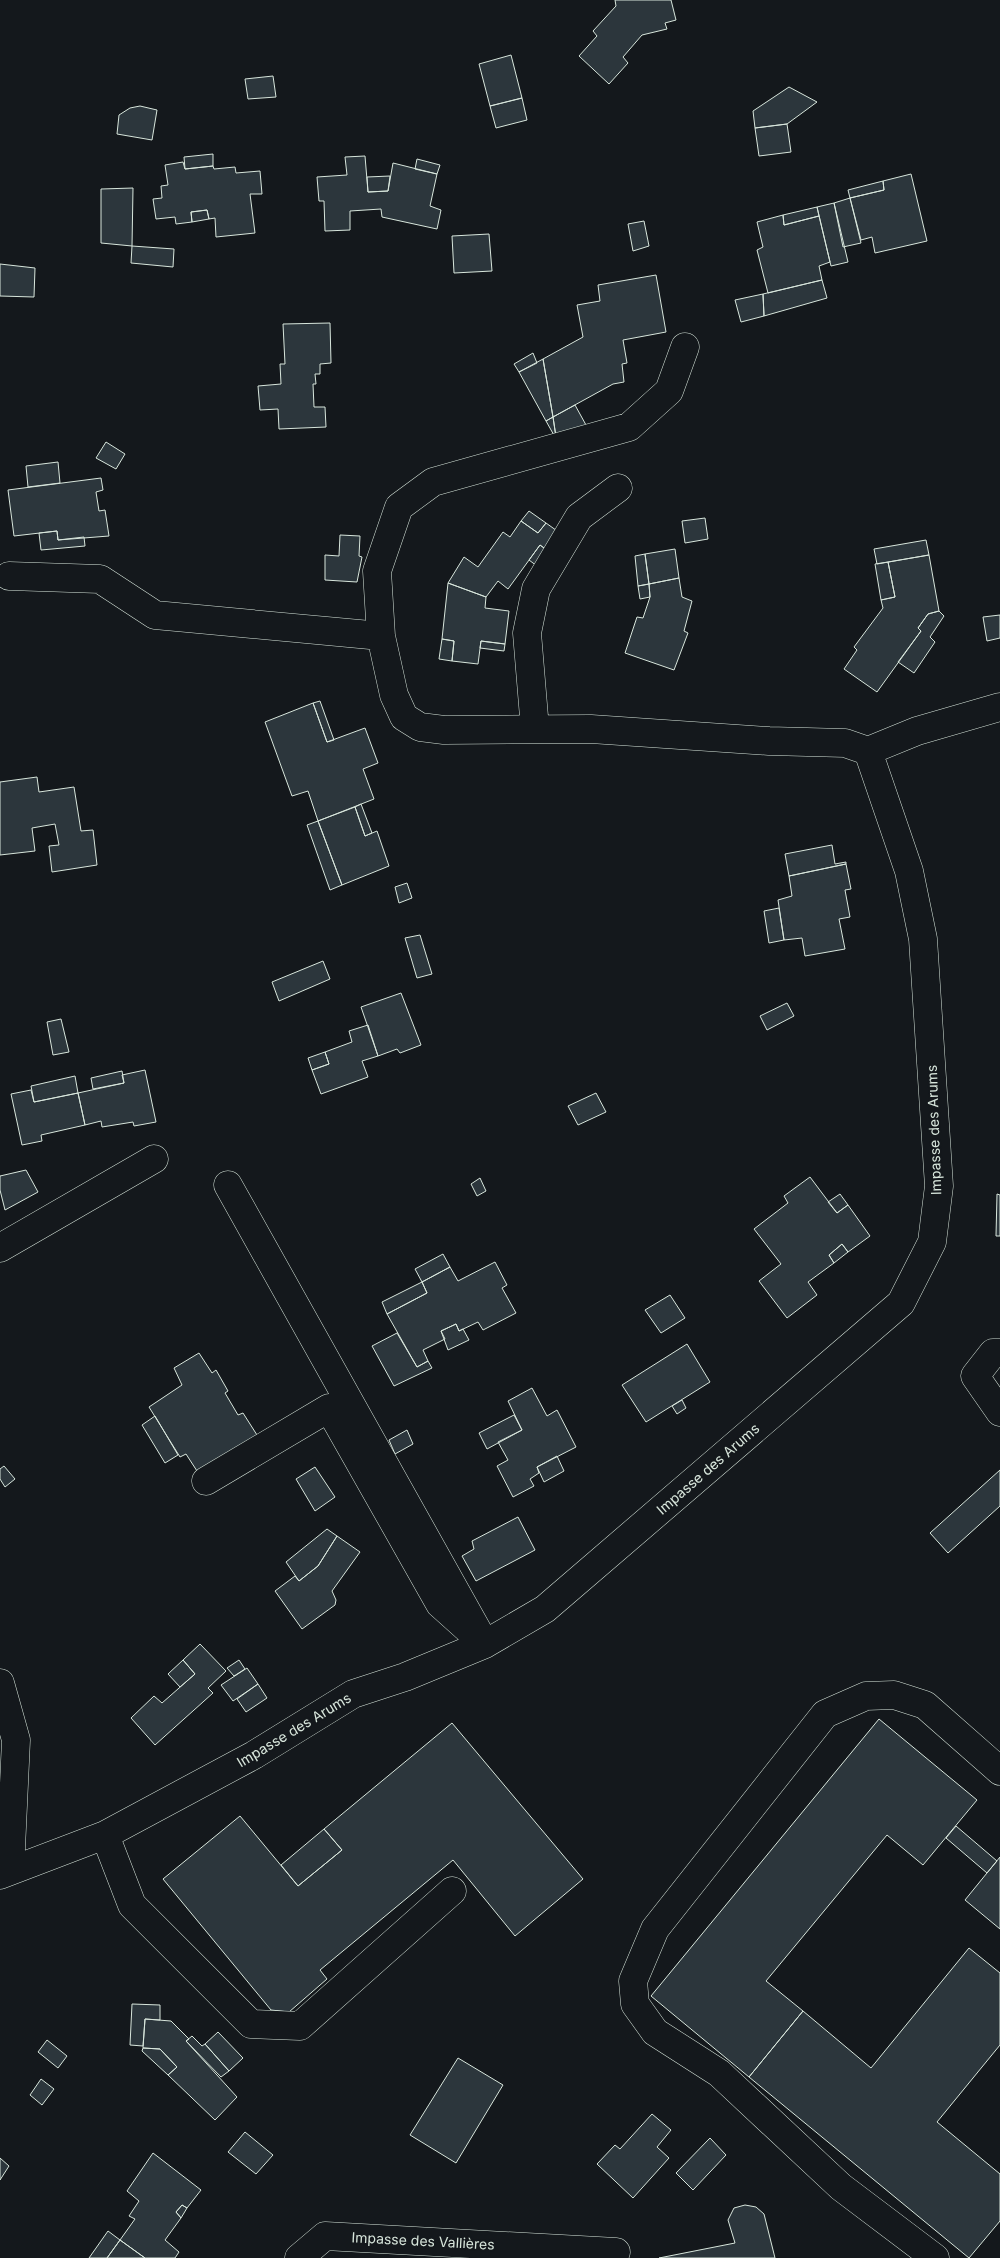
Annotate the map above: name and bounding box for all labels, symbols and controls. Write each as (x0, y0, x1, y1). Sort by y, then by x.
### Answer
street label: Impasse des Arums (923, 1065, 944, 1195)
street label: Impasse des Arums (653, 1419, 762, 1518)
street label: Impasse des Arums (233, 1689, 354, 1770)
street label: Impasse des Vallières (351, 2228, 495, 2253)

